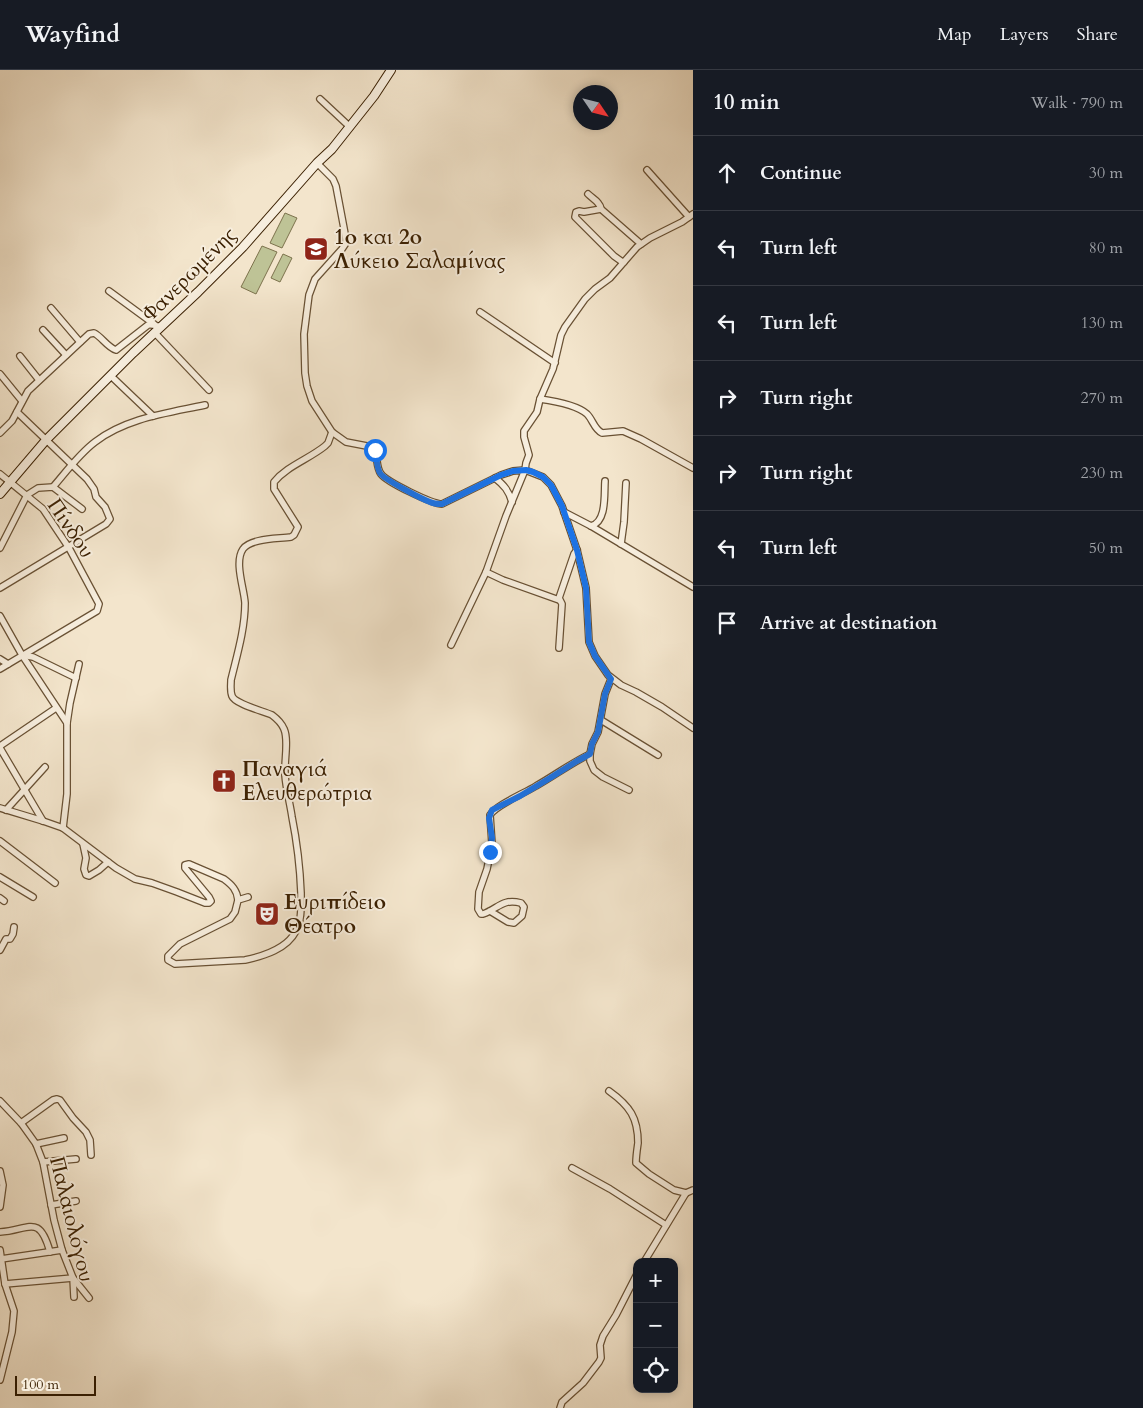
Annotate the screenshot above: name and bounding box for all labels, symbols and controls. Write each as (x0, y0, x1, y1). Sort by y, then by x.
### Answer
text: Wayfind (25, 18, 120, 51)
text: Map (937, 22, 972, 47)
text: Layers (1000, 22, 1049, 47)
text: Share (1077, 22, 1118, 47)
north arrow (573, 85, 618, 130)
text: 10 min (713, 88, 780, 117)
text: Walk · 790 m (1031, 92, 1123, 114)
icon: ahead (713, 159, 741, 187)
text: Continue (760, 160, 842, 186)
text: 30 m (1089, 162, 1123, 184)
street label: Φανερωμένης (136, 221, 243, 328)
place label: 1ο και 2ο Λύκειο Σαλαμίνας (334, 223, 506, 276)
icon: left (713, 234, 741, 262)
text: Turn left (760, 235, 837, 261)
school or university icon: 1ο και 2ο Λύκειο Σαλαμίνας (303, 236, 329, 262)
text: 80 m (1089, 237, 1123, 259)
icon: left (713, 309, 741, 337)
text: Turn left (760, 310, 837, 336)
text: 130 m (1081, 312, 1123, 334)
icon: right (713, 384, 741, 412)
text: Turn right (760, 385, 852, 411)
text: 270 m (1081, 387, 1123, 409)
route start (364, 439, 387, 462)
icon: right (713, 459, 741, 487)
text: Turn right (760, 460, 852, 486)
text: 230 m (1081, 462, 1123, 484)
street label: Πίνδου (40, 493, 101, 564)
icon: left (713, 534, 741, 562)
text: Turn left (760, 535, 837, 561)
text: 50 m (1089, 537, 1123, 559)
icon: arrive (713, 609, 741, 637)
text: Arrive at destination (760, 610, 937, 636)
place label: Παναγιά Ελευθερώτρια (242, 755, 373, 808)
church icon: Παναγιά Ελευθερώτρια (211, 768, 237, 794)
route end (479, 841, 502, 864)
place label: Ευριπίδειο Θέατρο (284, 888, 386, 941)
theatre icon: Ευριπίδειο Θέατρο (254, 901, 280, 927)
street label: Παλαιολόγου (42, 1153, 101, 1285)
map controls (633, 1258, 678, 1393)
button: + (633, 1258, 678, 1303)
button: − (633, 1303, 678, 1348)
button: locate (633, 1348, 678, 1393)
scale bar (15, 1373, 96, 1396)
text: 100 m (22, 1375, 59, 1394)

